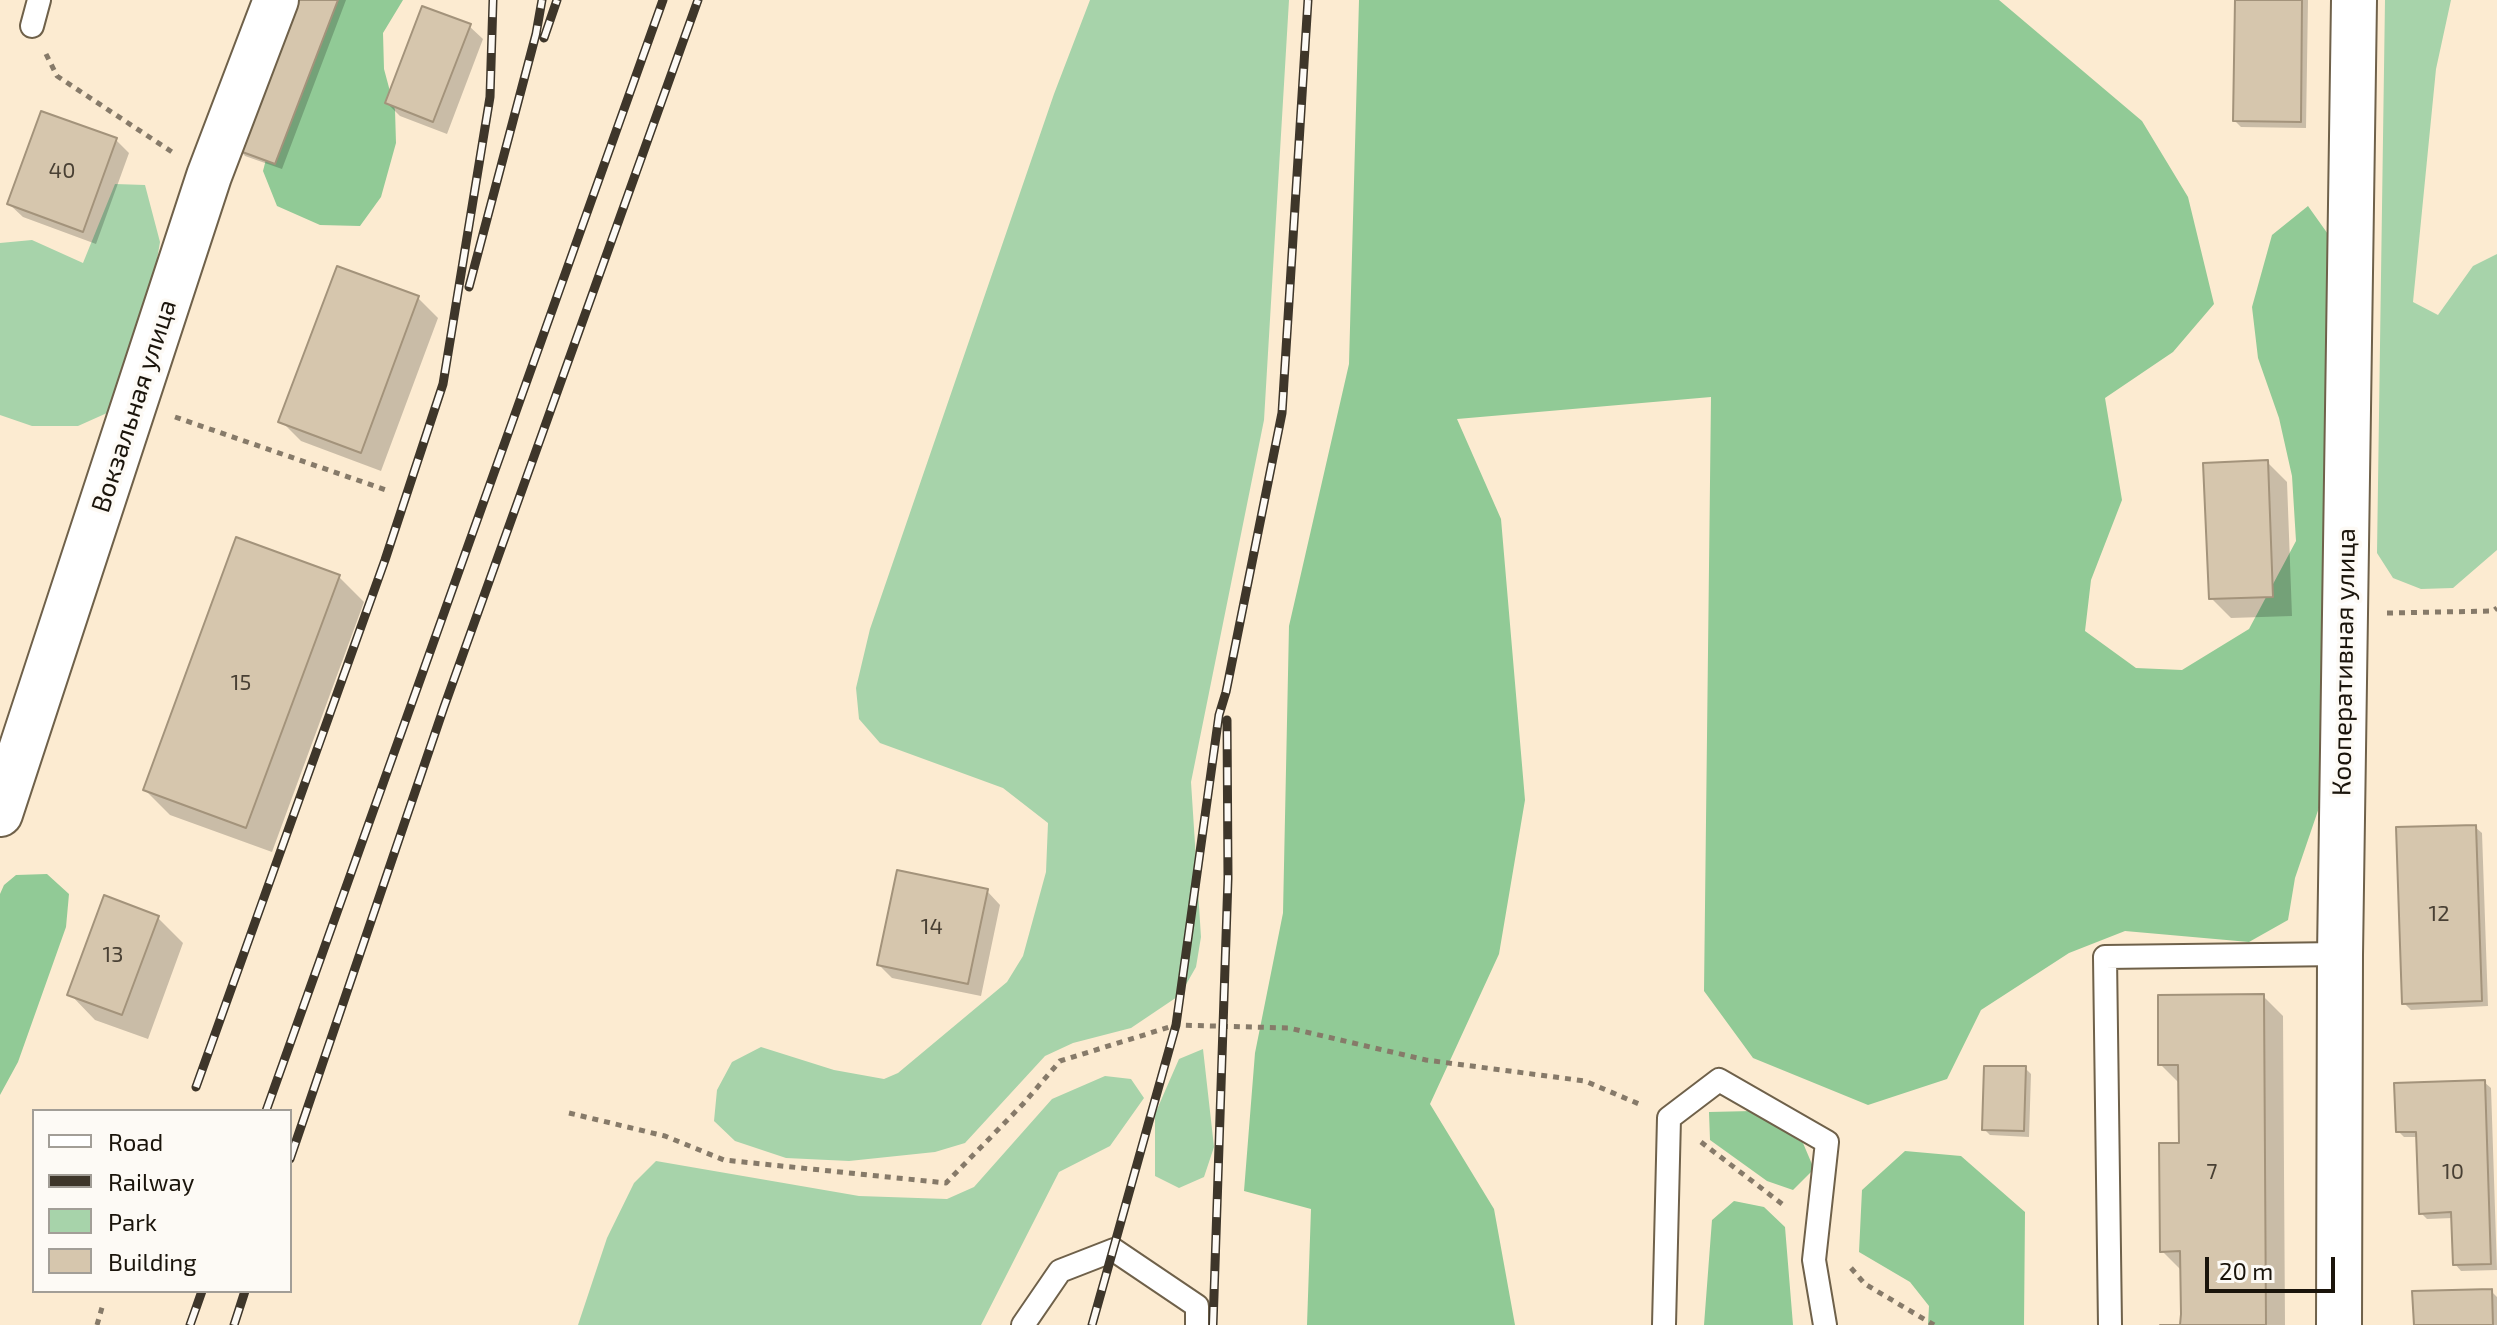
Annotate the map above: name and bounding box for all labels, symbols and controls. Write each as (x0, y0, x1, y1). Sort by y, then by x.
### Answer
house number: 40 (49, 158, 75, 184)
street label: Вокзальная улица (85, 296, 183, 516)
street label: Кооперативная улица (2326, 528, 2362, 796)
house number: 15 (231, 670, 251, 696)
house number: 12 (2428, 901, 2450, 927)
house number: 14 (921, 914, 943, 940)
house number: 13 (103, 942, 123, 968)
legend (32, 1109, 292, 1293)
text: Road (108, 1127, 163, 1156)
house number: 7 (2206, 1159, 2218, 1185)
house number: 10 (2442, 1159, 2464, 1185)
text: Railway (108, 1167, 194, 1196)
text: Park (108, 1207, 157, 1236)
scale bar (2209, 1241, 2339, 1291)
text: Building (108, 1247, 197, 1276)
text: 20 m (2219, 1256, 2273, 1285)

